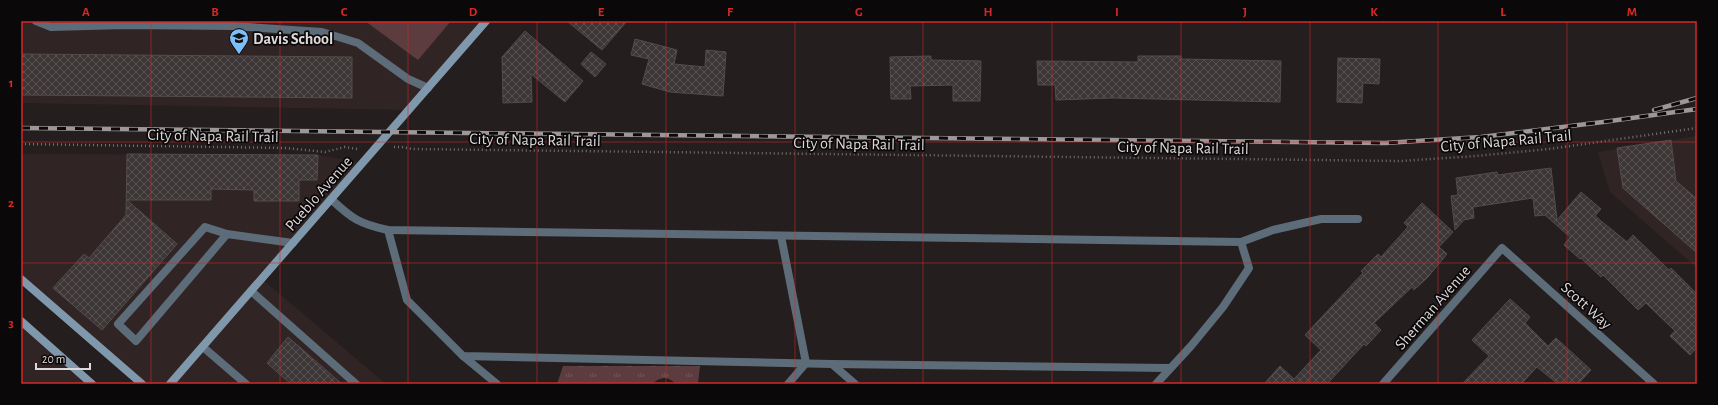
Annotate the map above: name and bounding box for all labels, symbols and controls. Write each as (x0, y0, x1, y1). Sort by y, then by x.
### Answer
text: A (82, 6, 90, 19)
text: B (211, 6, 219, 19)
text: C (341, 6, 348, 19)
text: D (469, 6, 478, 19)
text: E (598, 6, 605, 19)
text: F (727, 6, 734, 19)
text: G (855, 6, 863, 19)
text: H (983, 6, 993, 19)
text: I (1115, 6, 1119, 19)
text: J (1243, 6, 1247, 19)
text: K (1370, 6, 1378, 19)
text: L (1500, 6, 1506, 19)
text: M (1627, 6, 1637, 19)
school or university icon: Davis School (228, 27, 250, 55)
place label: Davis School (253, 31, 333, 47)
text: 1 (9, 77, 13, 90)
street label: City of Napa Rail Trail (147, 127, 279, 146)
street label: City of Napa Rail Trail (1440, 127, 1572, 156)
street label: City of Napa Rail Trail (469, 131, 601, 150)
street label: City of Napa Rail Trail (793, 135, 925, 154)
street label: City of Napa Rail Trail (1117, 139, 1249, 158)
street label: Pueblo Avenue (282, 153, 355, 234)
text: 2 (8, 197, 14, 210)
street label: Sherman Avenue (1392, 262, 1474, 353)
street label: Scott Way (1557, 279, 1615, 333)
text: 3 (8, 317, 14, 330)
scale bar (36, 345, 90, 371)
text: 20 m (42, 353, 65, 365)

